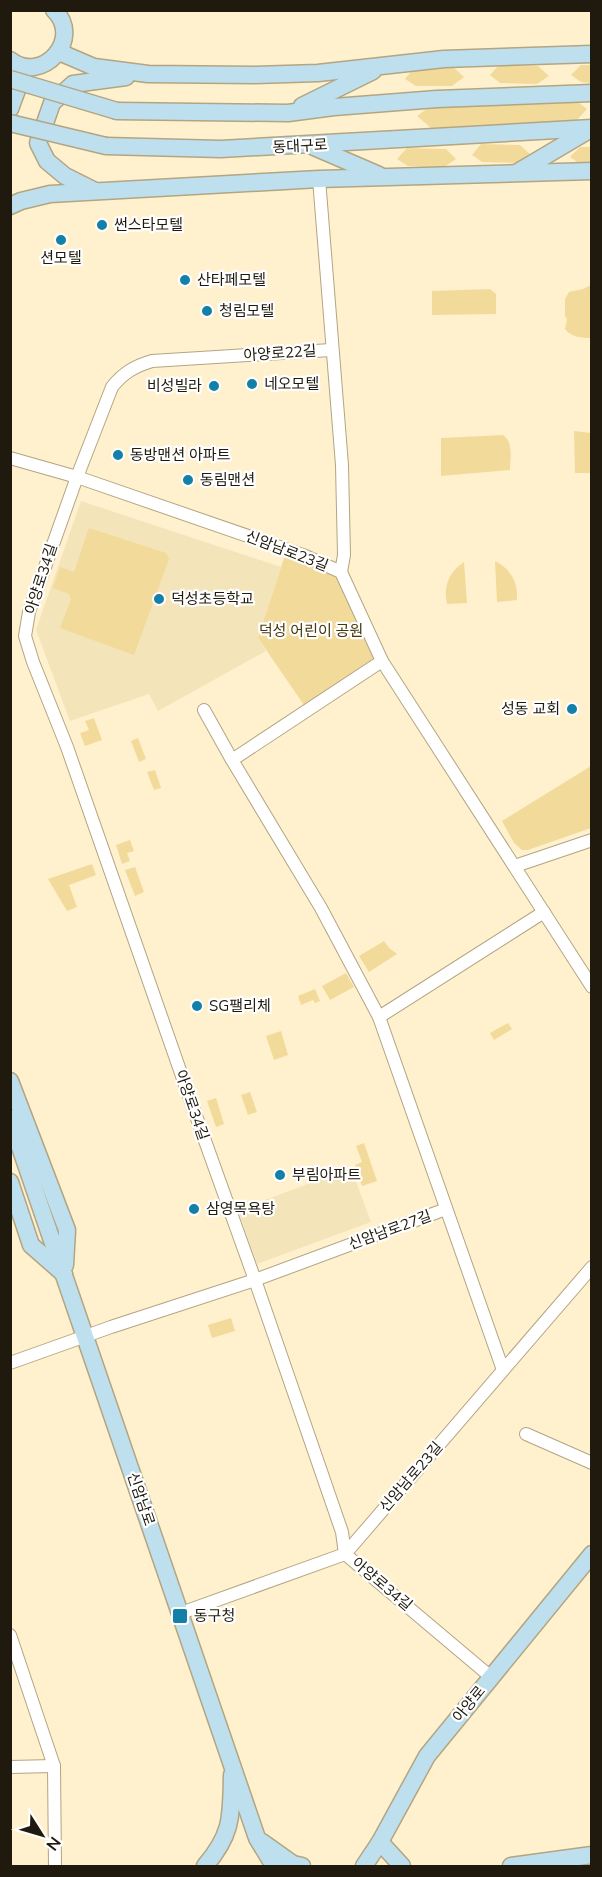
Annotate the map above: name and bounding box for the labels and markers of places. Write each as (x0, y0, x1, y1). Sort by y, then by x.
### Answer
place label: 썬스타모텔 (114, 215, 183, 234)
marker: 썬스타모텔 (95, 218, 109, 232)
marker: 션모텔 (54, 233, 68, 247)
place label: 션모텔 (40, 248, 82, 267)
place label: 산타페모텔 (197, 270, 266, 289)
marker: 산타페모텔 (178, 273, 192, 287)
place label: 청림모텔 (219, 301, 274, 320)
marker: 청림모텔 (200, 304, 214, 318)
place label: 네오모텔 (264, 374, 319, 393)
place label: 비성빌라 (147, 376, 202, 395)
marker: 네오모텔 (245, 377, 259, 391)
marker: 비성빌라 (207, 379, 221, 393)
place label: 동방맨션 아파트 (130, 445, 231, 464)
marker: 동방맨션 아파트 (111, 448, 125, 462)
place label: 동림맨션 (200, 470, 255, 489)
marker: 동림맨션 (181, 473, 195, 487)
place label: 덕성초등학교 (171, 589, 254, 608)
marker: 덕성초등학교 (152, 592, 166, 606)
place label: 성동 교회 (501, 699, 560, 718)
marker: 성동 교회 (565, 702, 579, 716)
place label: SG팰리체 (209, 996, 271, 1015)
marker: SG팰리체 (190, 999, 204, 1013)
place label: 부림아파트 (292, 1165, 361, 1184)
marker: 부림아파트 (273, 1168, 287, 1182)
place label: 삼영목욕탕 (206, 1199, 275, 1218)
marker: 삼영목욕탕 (187, 1202, 201, 1216)
place label: 동구청 (194, 1606, 235, 1625)
marker: 동구청 (171, 1607, 189, 1625)

